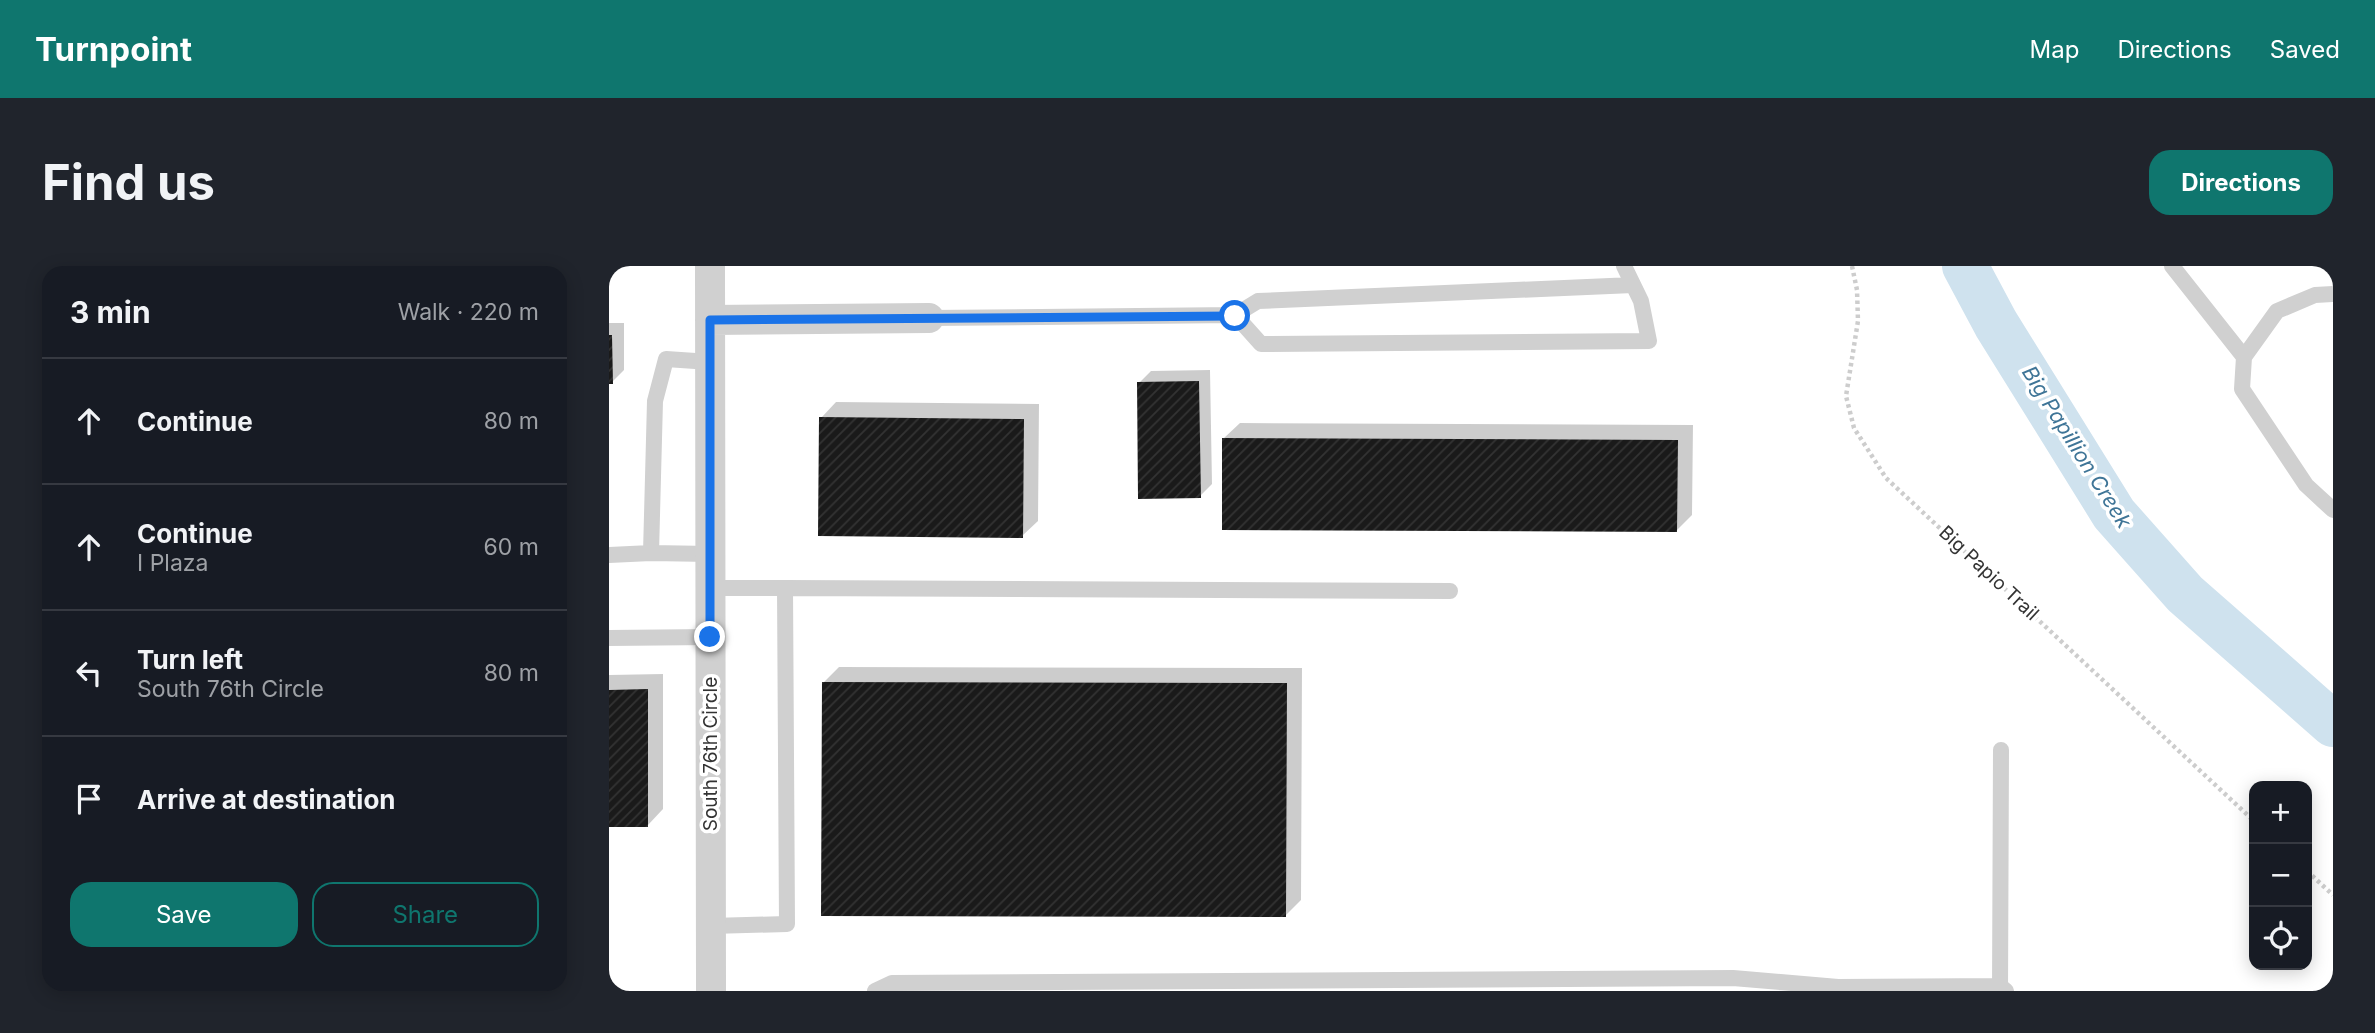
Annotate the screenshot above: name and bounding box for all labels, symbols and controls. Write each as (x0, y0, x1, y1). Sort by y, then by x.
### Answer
text: Turnpoint (35, 29, 192, 69)
text: Map (2030, 35, 2079, 64)
text: Directions (2117, 35, 2232, 64)
text: Saved (2270, 35, 2340, 64)
button: Directions (2149, 150, 2333, 215)
text: Find us (42, 153, 215, 212)
text: 3 min (70, 294, 151, 330)
text: Walk · 220 m (398, 298, 539, 326)
route start (1219, 300, 1250, 331)
water label: Big Papillion Creek (2017, 361, 2137, 533)
icon: ahead (70, 402, 108, 440)
text: Continue (137, 406, 253, 437)
text: 80 m (484, 407, 539, 435)
text: Continue (137, 518, 253, 549)
street label: Big Papio Trail (1934, 521, 2044, 625)
icon: ahead (70, 528, 108, 566)
text: 60 m (484, 533, 539, 561)
text: I Plaza (137, 549, 208, 577)
route end (694, 621, 725, 652)
text: Turn left (137, 644, 243, 675)
icon: left (70, 654, 108, 692)
text: 80 m (484, 659, 539, 687)
text: South 76th Circle (137, 675, 324, 703)
street label: South 76th Circle (699, 677, 722, 831)
icon: arrive (70, 780, 108, 818)
map controls (2249, 781, 2312, 970)
button: + (2249, 781, 2312, 844)
text: Arrive at destination (137, 784, 396, 815)
button: − (2249, 844, 2312, 907)
button: Save (70, 882, 298, 947)
button: Share (312, 882, 539, 947)
button: locate (2249, 907, 2312, 970)

